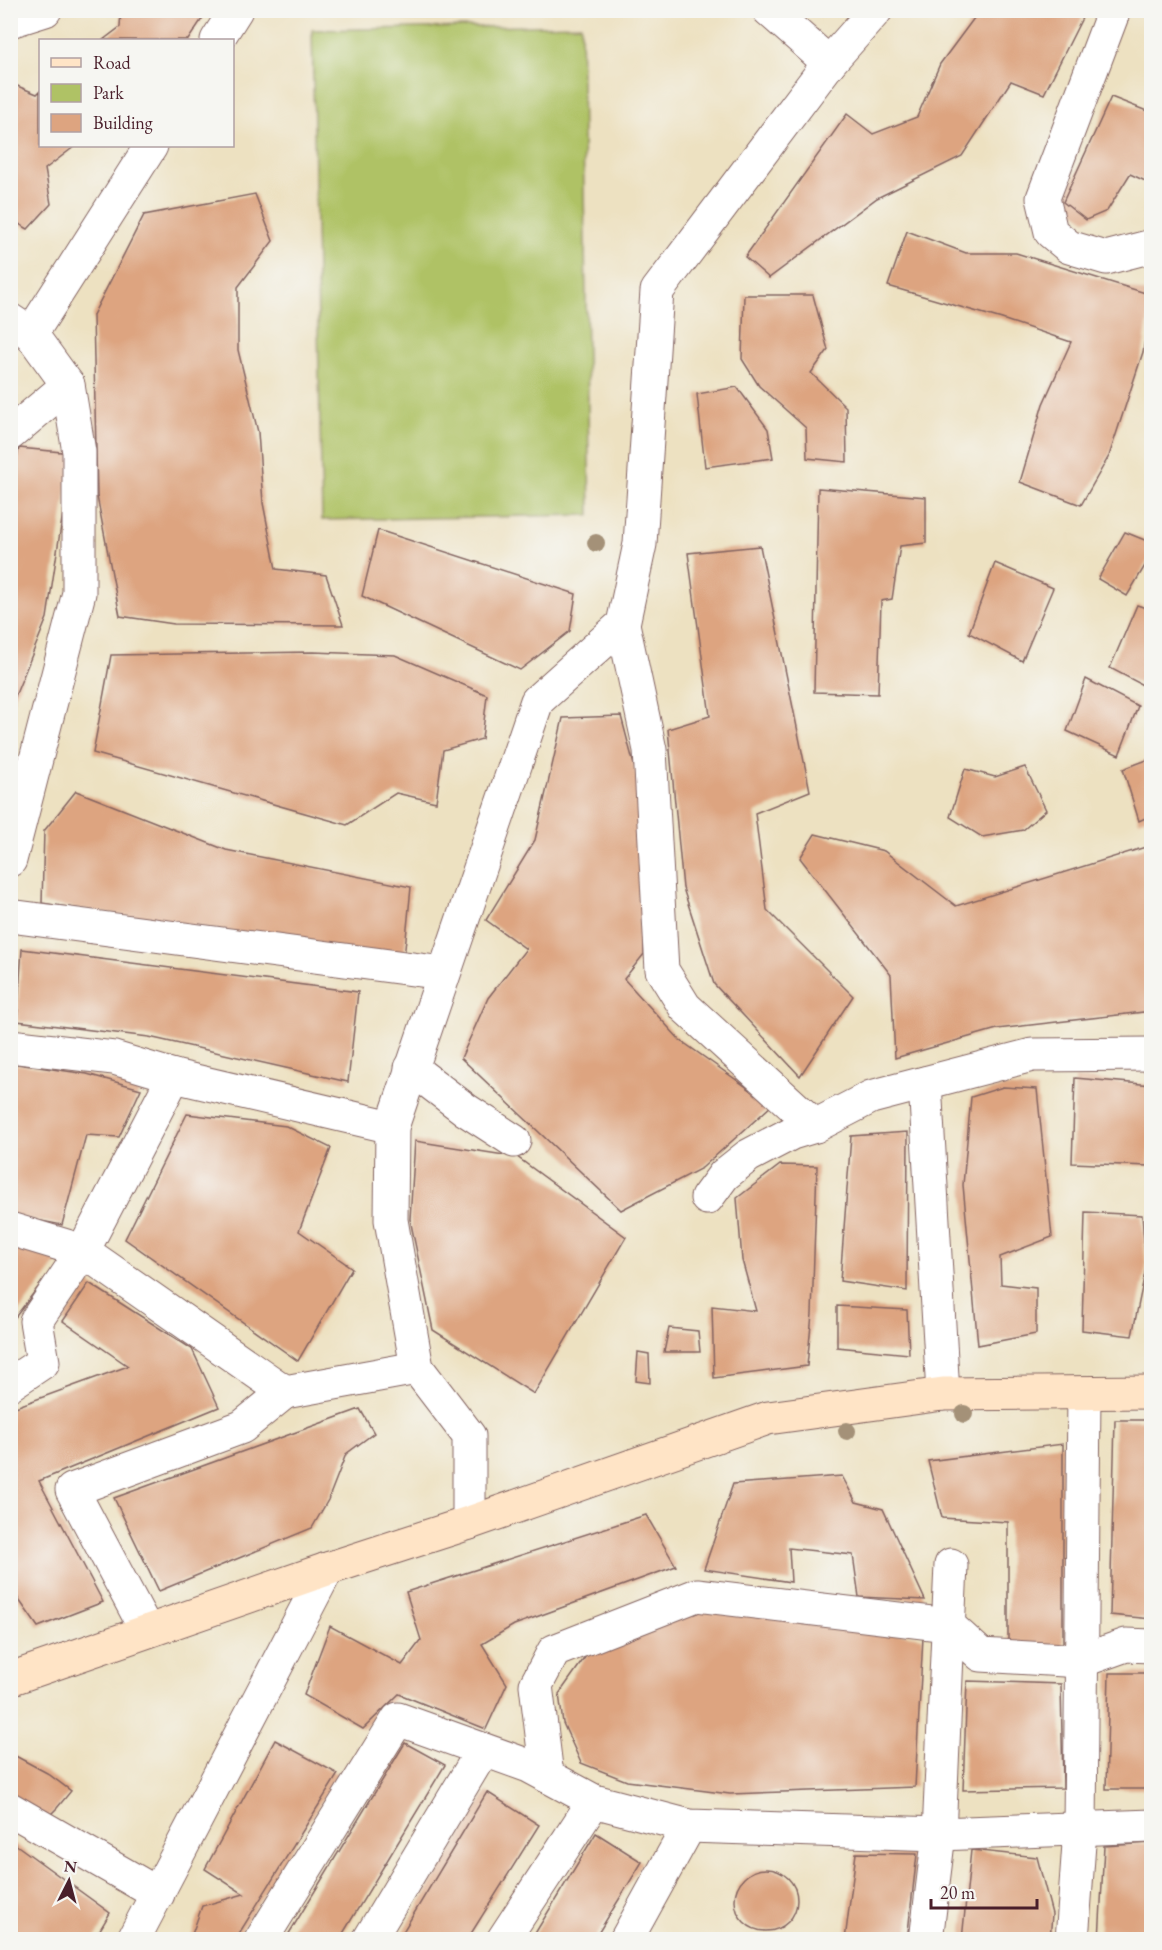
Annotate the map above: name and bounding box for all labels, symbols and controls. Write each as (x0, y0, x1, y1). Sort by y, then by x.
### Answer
legend (39, 39, 234, 147)
text: Road (93, 51, 132, 74)
text: Park (93, 81, 124, 104)
text: Building (93, 111, 153, 134)
north arrow (39, 1851, 99, 1911)
text: N (63, 1855, 78, 1878)
scale bar (931, 1872, 1038, 1910)
text: 20 m (940, 1881, 975, 1904)

